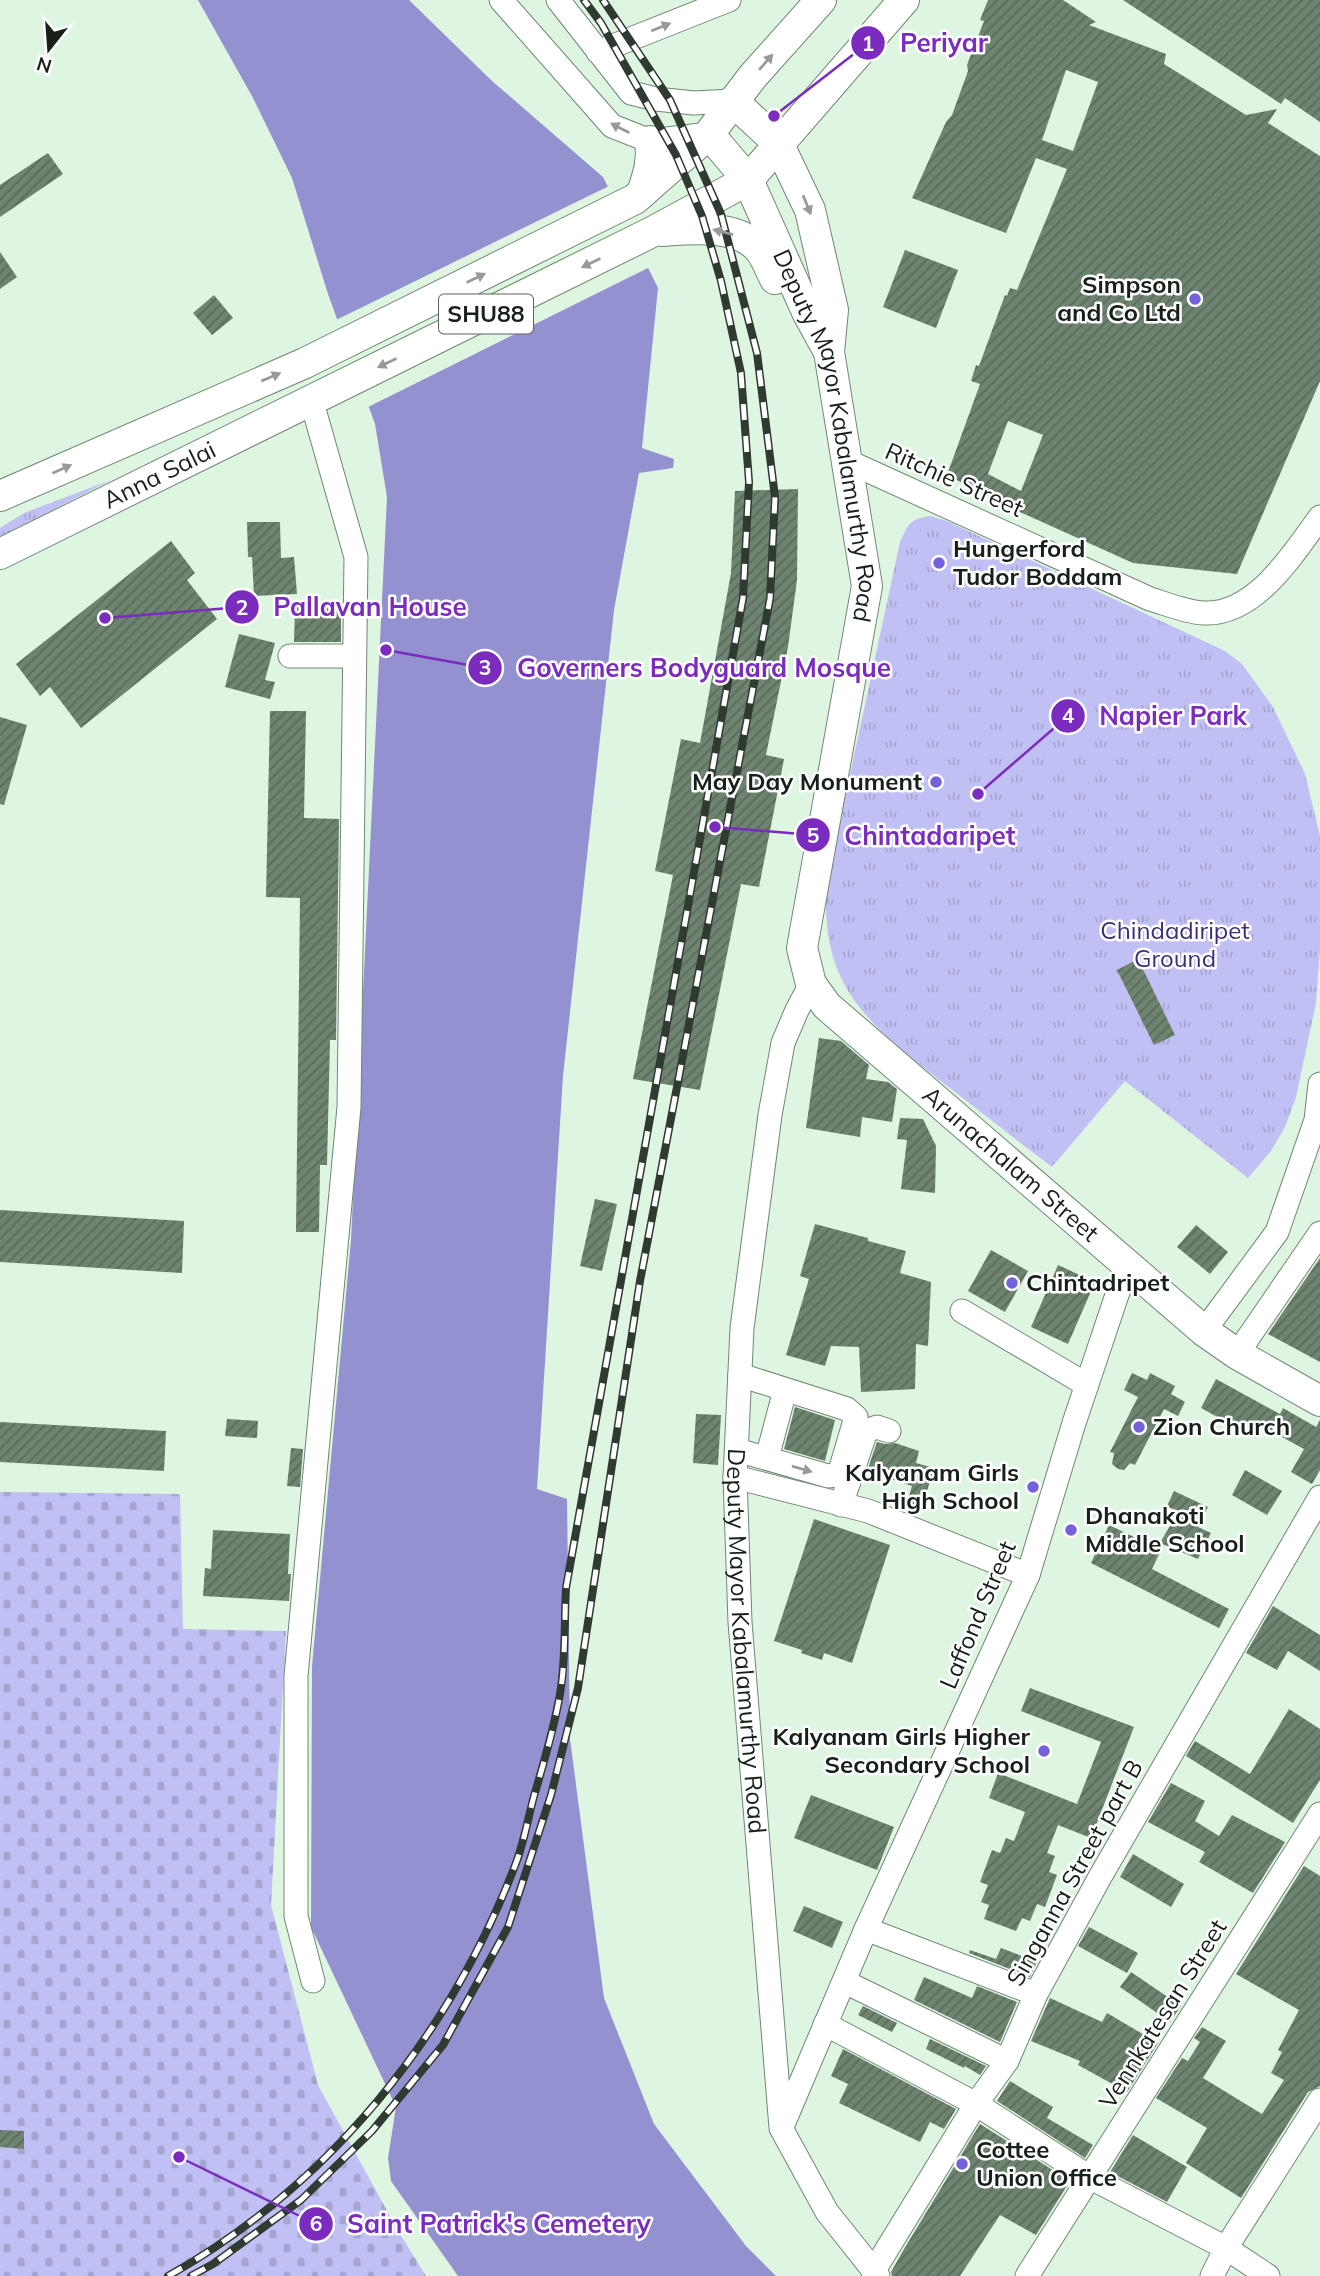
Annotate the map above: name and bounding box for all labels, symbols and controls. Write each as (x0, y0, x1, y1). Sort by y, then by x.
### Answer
north arrow (14, 14, 84, 84)
callout: Periyar (850, 20, 1002, 67)
one-way arrow (651, 21, 672, 32)
text: Periyar (900, 26, 989, 59)
text: 1 (862, 30, 874, 56)
text: N (34, 52, 54, 79)
one-way arrow (758, 53, 774, 71)
one-way arrow (609, 122, 630, 134)
one-way arrow (801, 195, 812, 216)
one-way arrow (712, 226, 734, 237)
street label: Deputy Mayor Kabalamurthy Road (767, 244, 884, 625)
one-way arrow (580, 256, 600, 268)
place label: Simpson and Co Ltd (1057, 269, 1181, 327)
one-way arrow (466, 272, 486, 284)
marker: Simpson and Co Ltd (1187, 291, 1203, 307)
road number: SHU88 (439, 294, 533, 334)
one-way arrow (377, 358, 397, 369)
one-way arrow (260, 371, 281, 382)
street label: Anna Salai (98, 434, 220, 515)
street label: Ritchie Street (881, 435, 1028, 523)
one-way arrow (52, 463, 73, 474)
place label: Hungerford Tudor Boddam (953, 533, 1122, 591)
marker: Hungerford Tudor Boddam (931, 555, 947, 571)
callout: Pallavan House (225, 584, 481, 631)
text: Pallavan House (273, 590, 467, 623)
text: 2 (236, 594, 248, 620)
callout: Governers Bodyguard Mosque (468, 645, 905, 692)
text: Governers Bodyguard Mosque (517, 651, 891, 684)
text: 3 (479, 654, 491, 680)
callout: Napier Park (1050, 692, 1261, 739)
text: Napier Park (1099, 699, 1247, 732)
text: 4 (1062, 702, 1075, 728)
place label: May Day Monument (692, 766, 922, 796)
marker: May Day Monument (928, 774, 944, 790)
callout: Chintadaripet (796, 812, 1030, 859)
text: Chintadaripet (844, 819, 1016, 852)
text: 5 (807, 822, 819, 848)
park label: Chindadiripet Ground (1100, 915, 1250, 973)
street label: Arunachalam Street (917, 1079, 1105, 1248)
place label: Chintadripet (1026, 1267, 1169, 1297)
marker: Chintadripet (1004, 1275, 1020, 1291)
place label: Zion Church (1153, 1411, 1290, 1441)
marker: Zion Church (1131, 1419, 1147, 1435)
street label: Deputy Mayor Kabalamurthy Road (721, 1448, 773, 1835)
place label: Kalyanam Girls High School (845, 1457, 1019, 1515)
one-way arrow (792, 1464, 813, 1474)
marker: Kalyanam Girls High School (1025, 1479, 1041, 1495)
place label: Dhanakoti Middle School (1085, 1500, 1245, 1558)
marker: Dhanakoti Middle School (1063, 1522, 1079, 1538)
street label: Laffond Street (932, 1536, 1022, 1693)
place label: Kalyanam Girls Higher Secondary School (773, 1721, 1031, 1779)
marker: Kalyanam Girls Higher Secondary School (1036, 1743, 1052, 1759)
street label: Singanna Street part B (999, 1754, 1149, 1991)
street label: Vennkatesan Street (1092, 1913, 1233, 2114)
place label: Cottee Union Office (976, 2134, 1117, 2192)
marker: Cottee Union Office (954, 2156, 970, 2172)
callout: Saint Patrick's Cemetery (298, 2201, 665, 2248)
text: Saint Patrick's Cemetery (347, 2207, 652, 2240)
text: 6 (310, 2210, 322, 2236)

